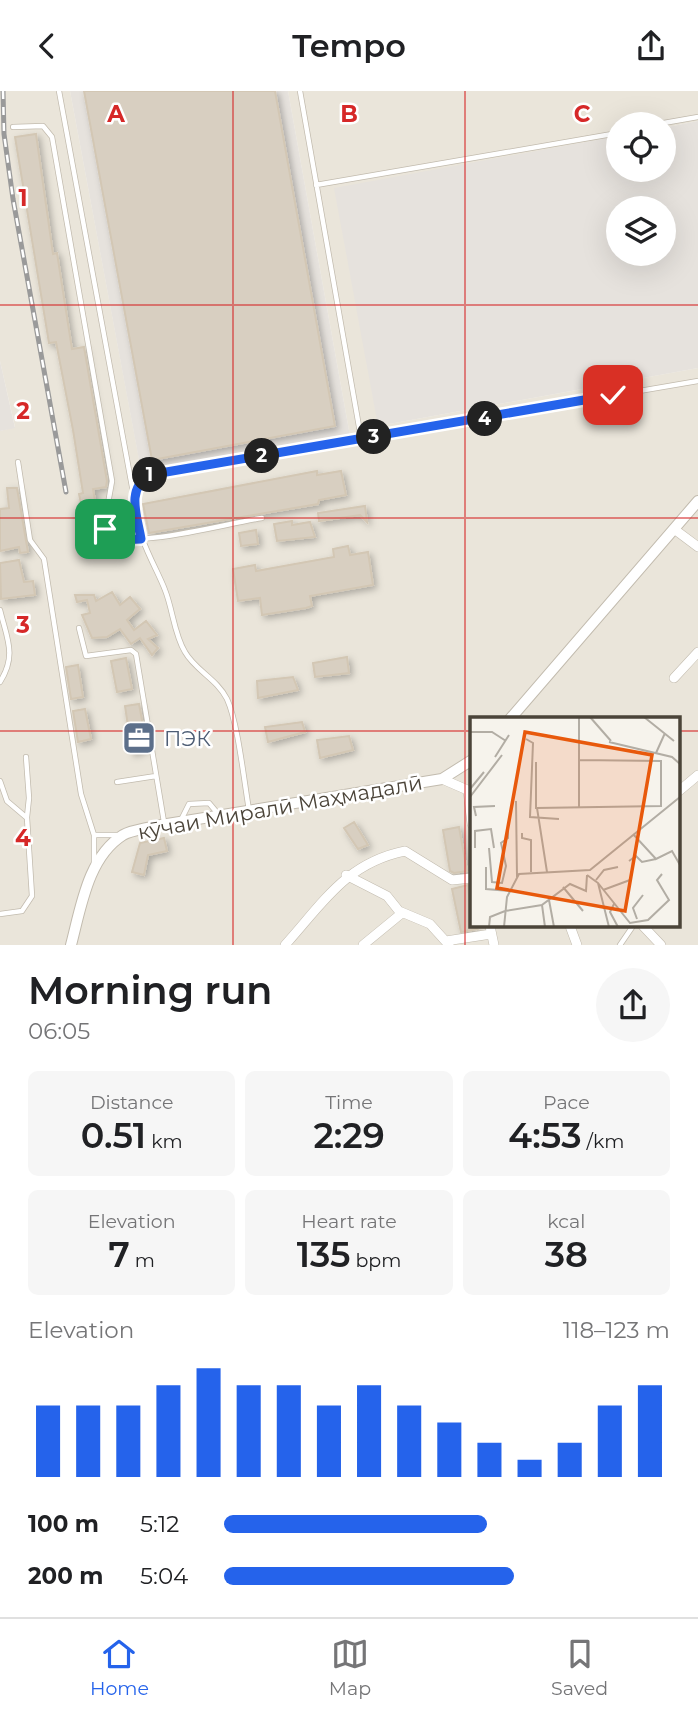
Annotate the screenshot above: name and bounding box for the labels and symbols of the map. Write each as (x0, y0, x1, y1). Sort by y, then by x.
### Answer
text: A (106, 100, 125, 128)
text: B (340, 100, 358, 128)
text: C (574, 100, 591, 128)
text: 1 (18, 184, 28, 212)
pin (583, 365, 643, 425)
text: 2 (16, 397, 30, 425)
pin: 4 (468, 401, 503, 437)
pin: 3 (356, 419, 392, 455)
pin: 2 (244, 439, 280, 473)
pin: 1 (132, 457, 168, 493)
pin (75, 499, 135, 559)
text: 3 (15, 611, 30, 639)
inset map (470, 717, 680, 927)
office icon: ПЭК (120, 719, 158, 757)
place label: ПЭК (164, 726, 211, 751)
street label: кӯчаи Миралӣ Маҳмадалӣ (136, 770, 424, 844)
text: 4 (15, 824, 31, 852)

